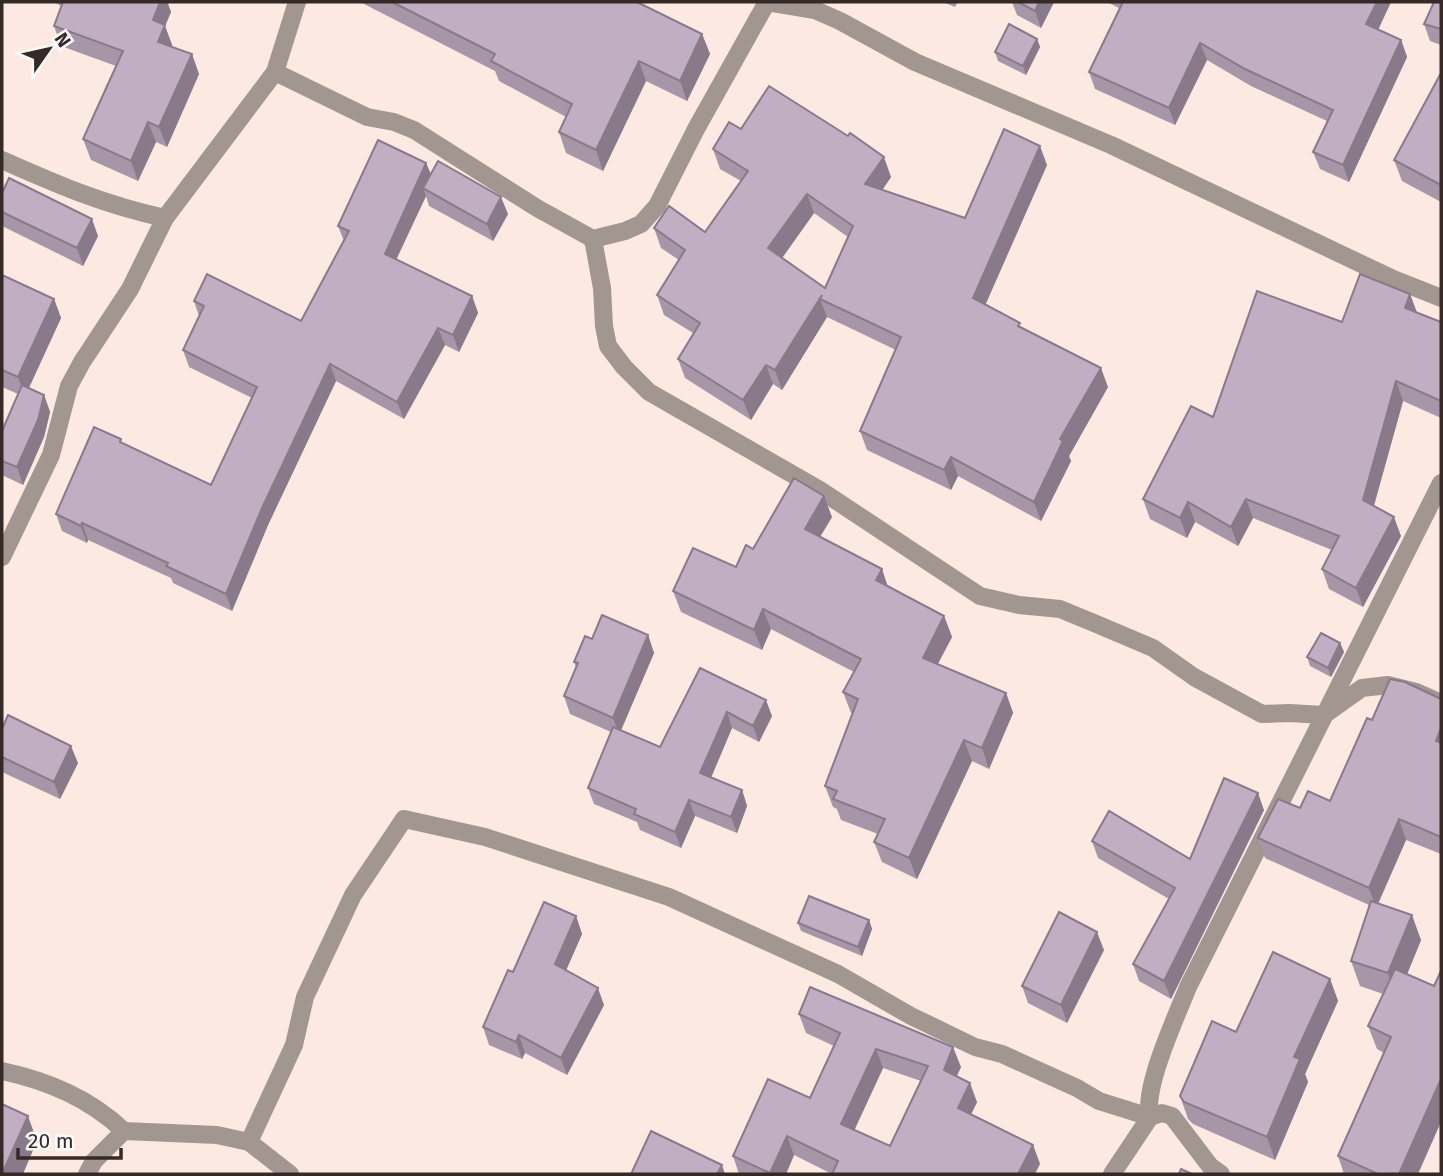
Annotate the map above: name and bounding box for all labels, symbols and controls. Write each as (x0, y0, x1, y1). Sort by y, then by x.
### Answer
north arrow (14, 14, 84, 84)
text: N (50, 28, 76, 51)
scale bar (18, 1116, 121, 1160)
text: 20 m (28, 1128, 74, 1154)

